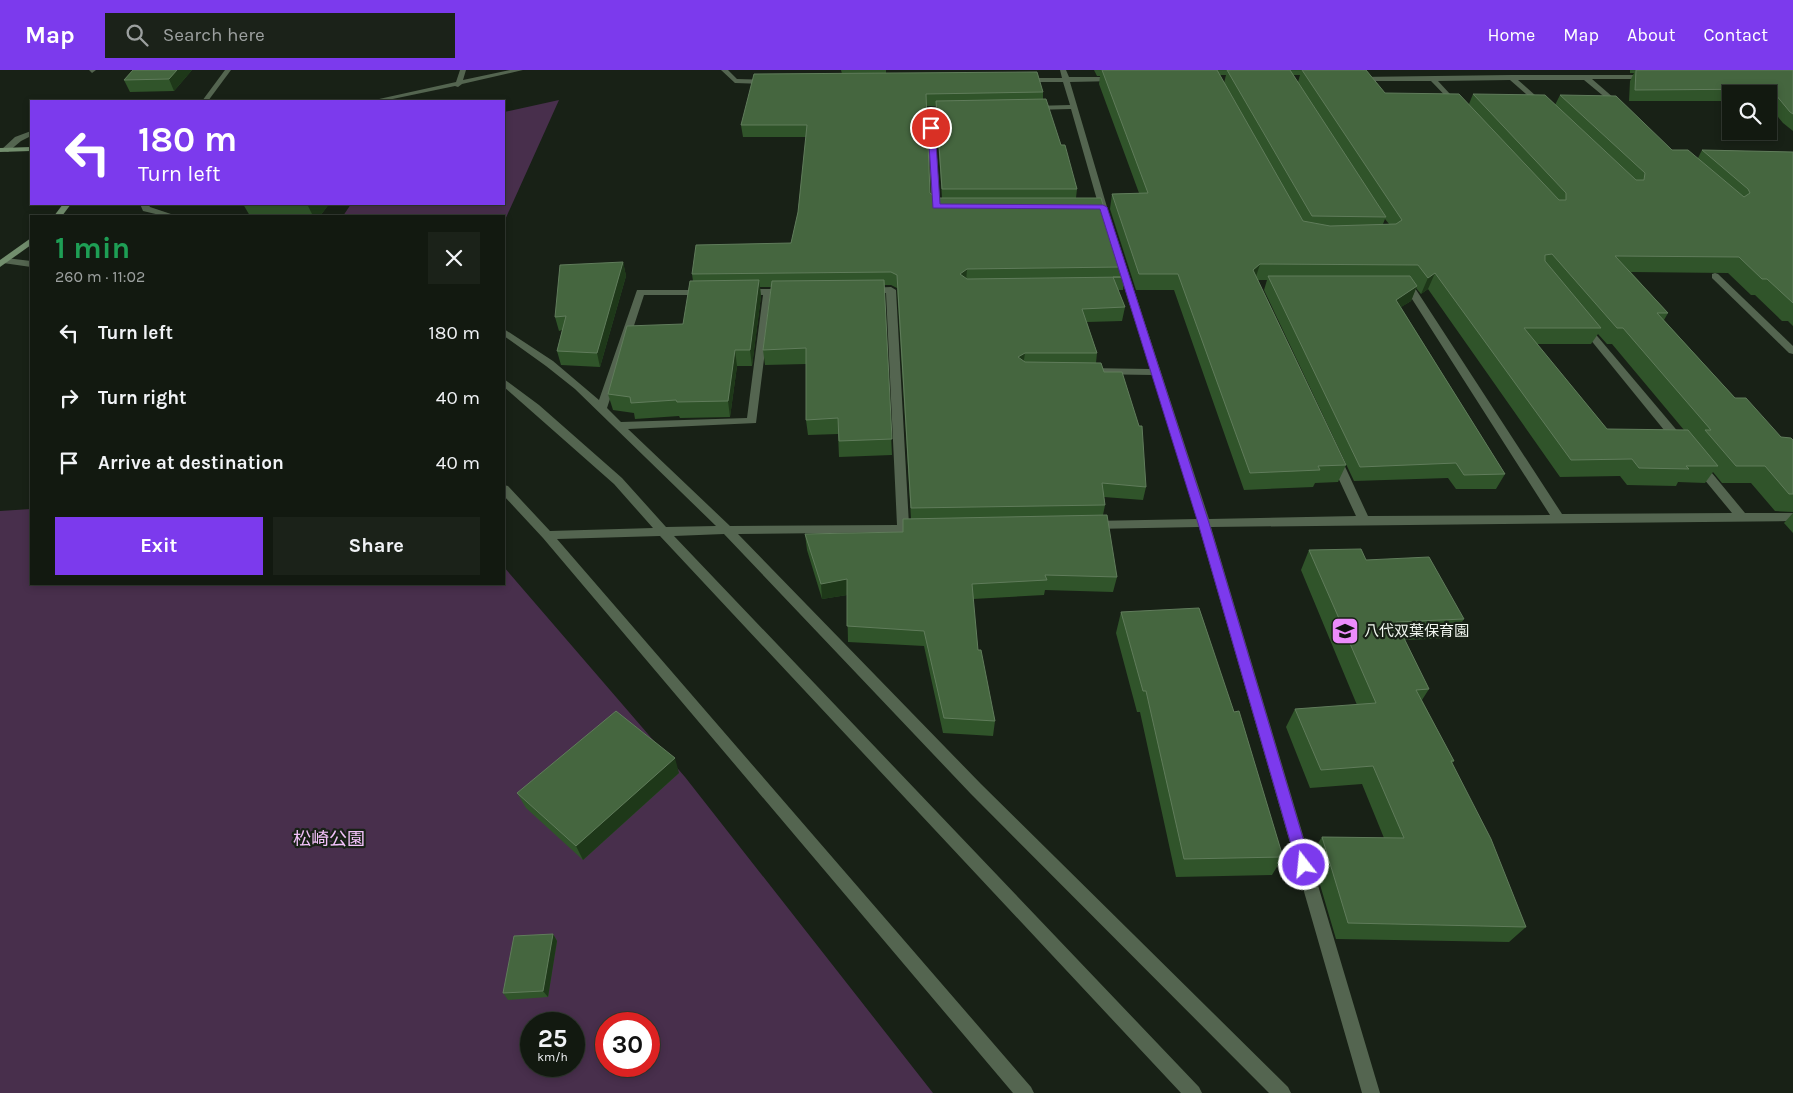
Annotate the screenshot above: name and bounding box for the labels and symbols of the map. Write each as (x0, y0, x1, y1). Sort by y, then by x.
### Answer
pin (910, 107, 952, 149)
school or university icon: 八代双葉保育園 (1330, 616, 1360, 646)
place label: 八代双葉保育園 (1364, 622, 1469, 640)
park label: 松崎公園 (293, 828, 365, 850)
position arrow (1277, 838, 1329, 890)
speed limit sign: 30 (595, 1012, 660, 1077)

